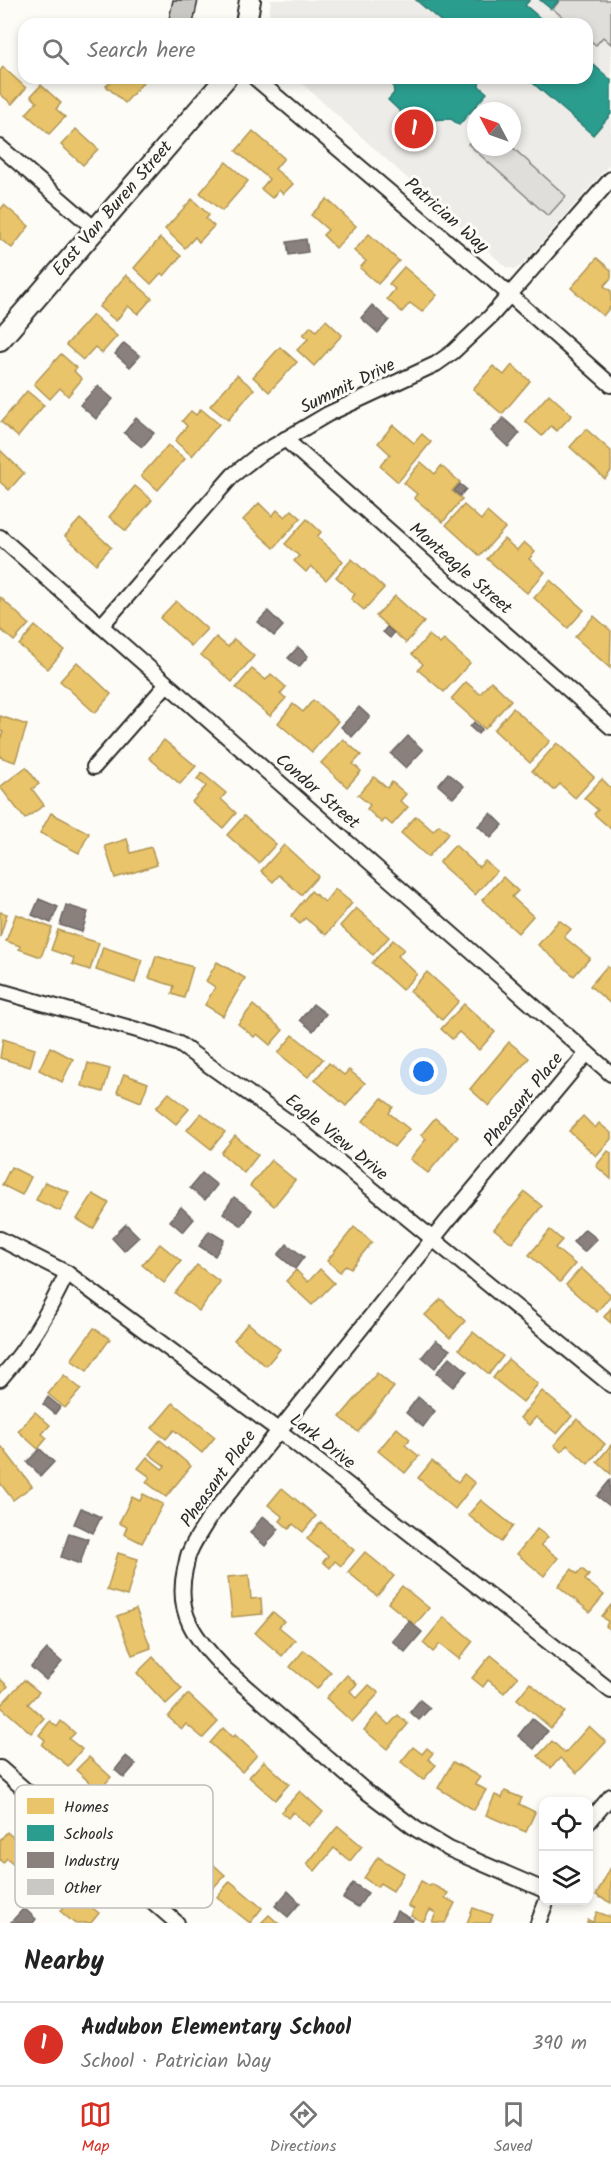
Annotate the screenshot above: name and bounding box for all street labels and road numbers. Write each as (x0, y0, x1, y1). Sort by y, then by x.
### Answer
street label: East Van Buren Street (46, 134, 181, 284)
street label: Patrician Way (397, 171, 495, 261)
street label: Summit Drive (295, 351, 401, 423)
street label: Monteagle Street (402, 516, 519, 623)
street label: Condor Street (268, 747, 367, 838)
street label: Pheasant Place (477, 1046, 571, 1154)
street label: Eagle View Drive (278, 1087, 394, 1189)
street label: Lark Drive (283, 1407, 361, 1477)
street label: Pheasant Place (174, 1424, 264, 1534)

